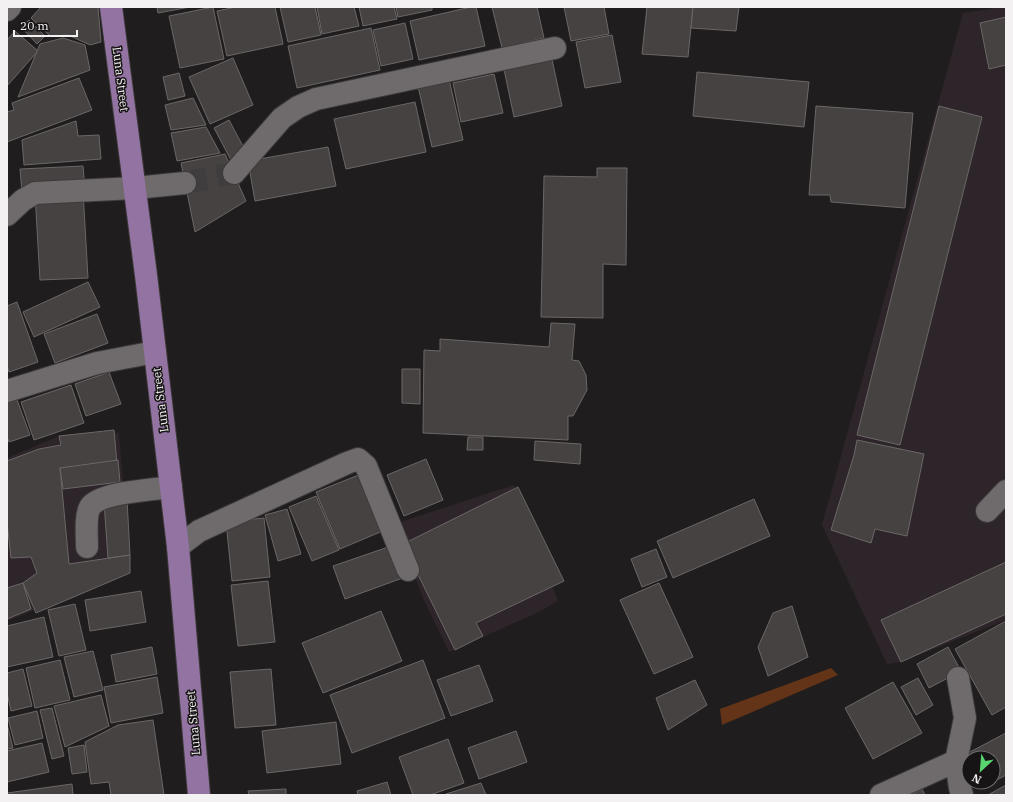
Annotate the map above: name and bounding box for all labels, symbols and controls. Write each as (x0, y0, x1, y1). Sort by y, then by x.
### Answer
scale bar (14, 12, 77, 38)
text: 20 m (20, 18, 49, 33)
street label: Luna Street (110, 46, 132, 112)
street label: Luna Street (149, 367, 171, 433)
street label: Luna Street (183, 690, 203, 756)
north arrow (961, 750, 1001, 790)
text: N (969, 771, 984, 787)

